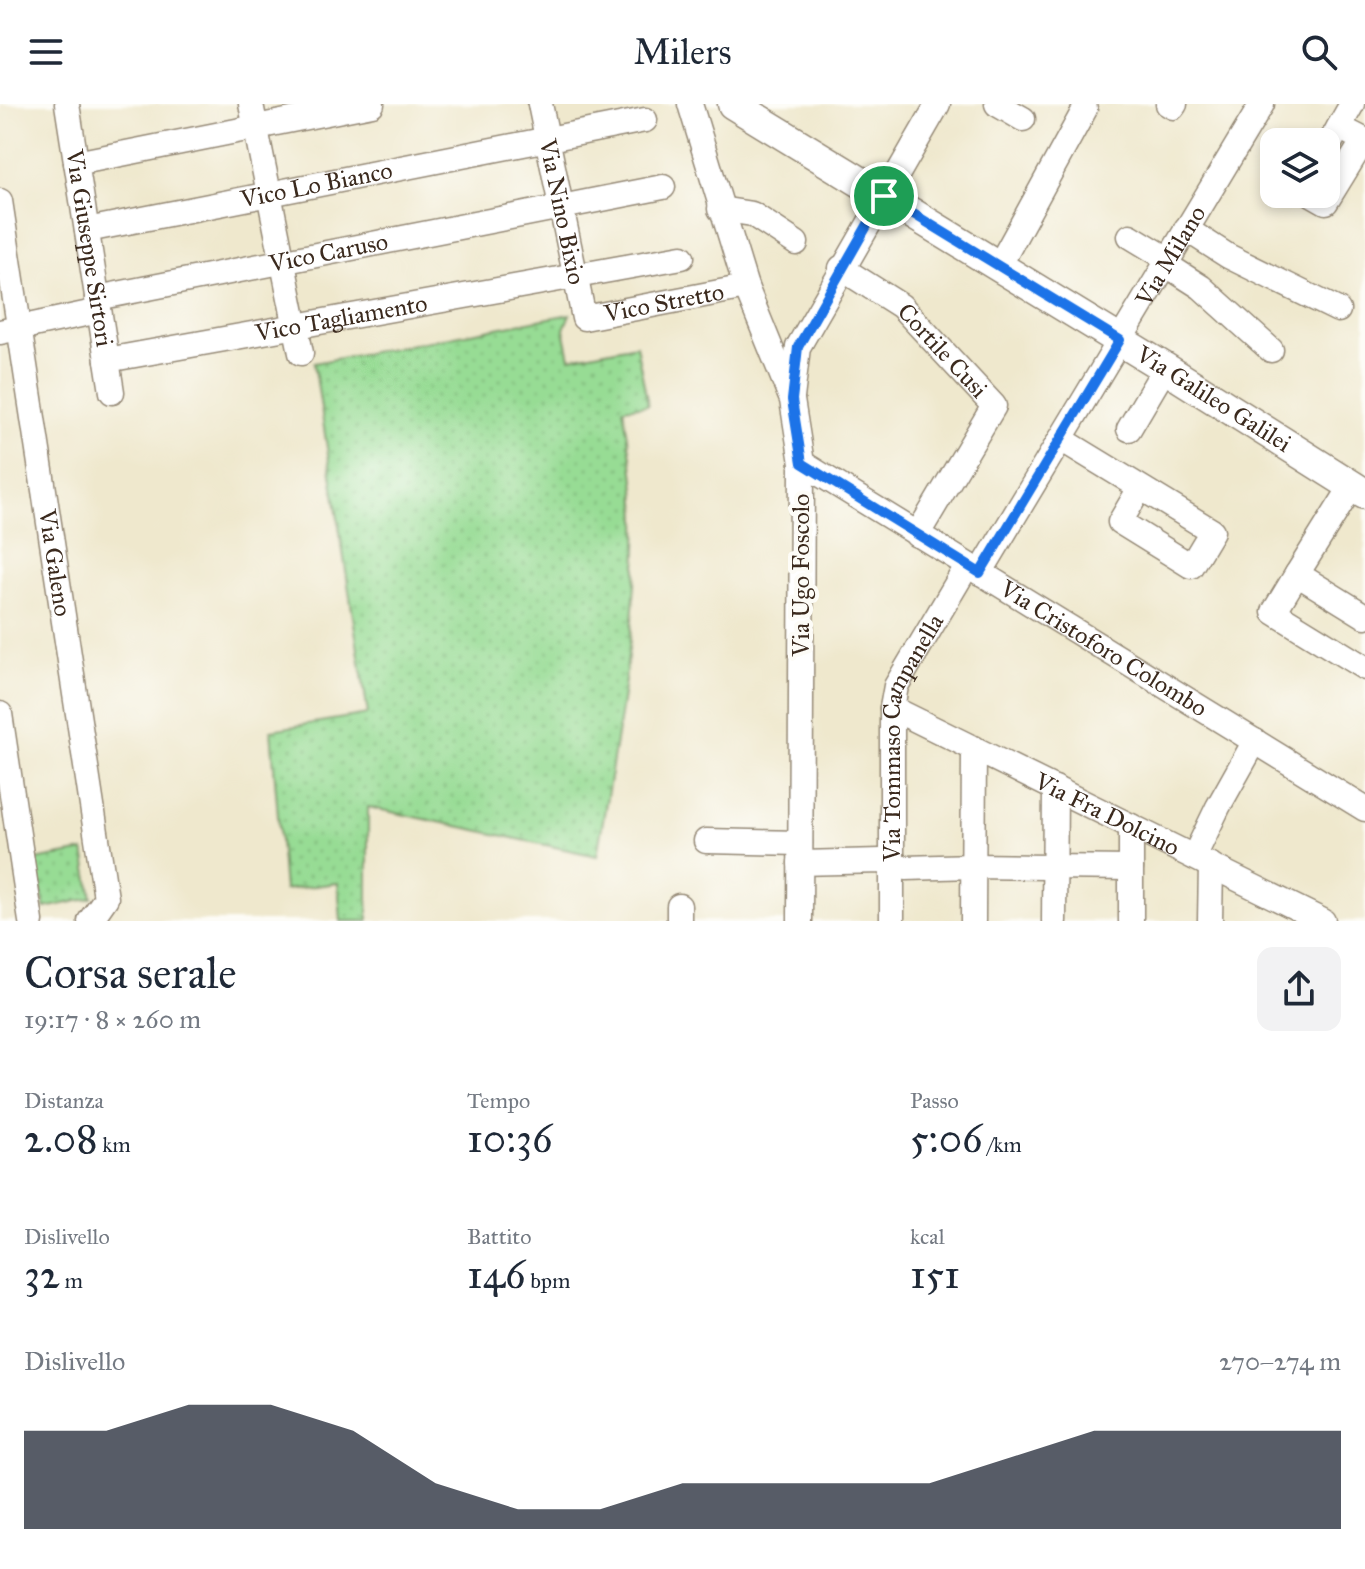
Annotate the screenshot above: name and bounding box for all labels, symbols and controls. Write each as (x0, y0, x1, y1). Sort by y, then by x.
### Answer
icon: menu (24, 30, 68, 74)
text: Milers (633, 30, 732, 74)
icon: search (1297, 30, 1341, 74)
map controls (1260, 128, 1340, 208)
button: layers (1260, 128, 1340, 208)
street label: Via Nino Bixio (532, 135, 592, 287)
street label: Via Giuseppe Sirtori (59, 147, 120, 349)
street label: Vico Lo Bianco (237, 155, 395, 215)
pin (850, 162, 918, 230)
icon: arrive (862, 174, 906, 218)
street label: Via Milano (1128, 200, 1212, 312)
street label: Vico Caruso (266, 226, 390, 279)
street label: Vico Stretto (601, 277, 726, 329)
street label: Vico Tagliamento (252, 288, 430, 348)
street label: Cortile Cusi (891, 297, 994, 405)
street label: Via Galileo Galilei (1130, 339, 1297, 459)
street label: Via Ugo Foscolo (786, 494, 816, 657)
street label: Via Galeno (32, 506, 78, 618)
street label: Via Cristoforo Colombo (994, 573, 1213, 723)
street label: Via Tommaso Campanella (877, 608, 951, 862)
street label: Via Fra Dolcino (1029, 766, 1184, 863)
text: Corsa serale (24, 946, 237, 1000)
button: share (1257, 947, 1341, 1031)
text: 19:17 · 8 × 260 m (24, 1003, 201, 1035)
text: Distanza (24, 1087, 104, 1114)
text: Tempo (467, 1087, 530, 1114)
text: Passo (910, 1087, 959, 1114)
text: 2.08 (24, 1114, 97, 1163)
text: 10:36 (467, 1114, 553, 1163)
text: 5:06 (910, 1114, 982, 1163)
text: km (97, 1131, 131, 1158)
text: /km (982, 1131, 1022, 1158)
text: Dislivello (24, 1223, 110, 1250)
text: Battito (467, 1223, 531, 1250)
text: kcal (910, 1223, 945, 1250)
text: 32 (24, 1250, 60, 1299)
text: 146 (467, 1250, 526, 1299)
text: 151 (910, 1250, 960, 1299)
text: m (60, 1267, 83, 1294)
text: bpm (526, 1267, 570, 1294)
text: Dislivello (24, 1345, 125, 1377)
text: 270–274 m (1219, 1345, 1341, 1377)

